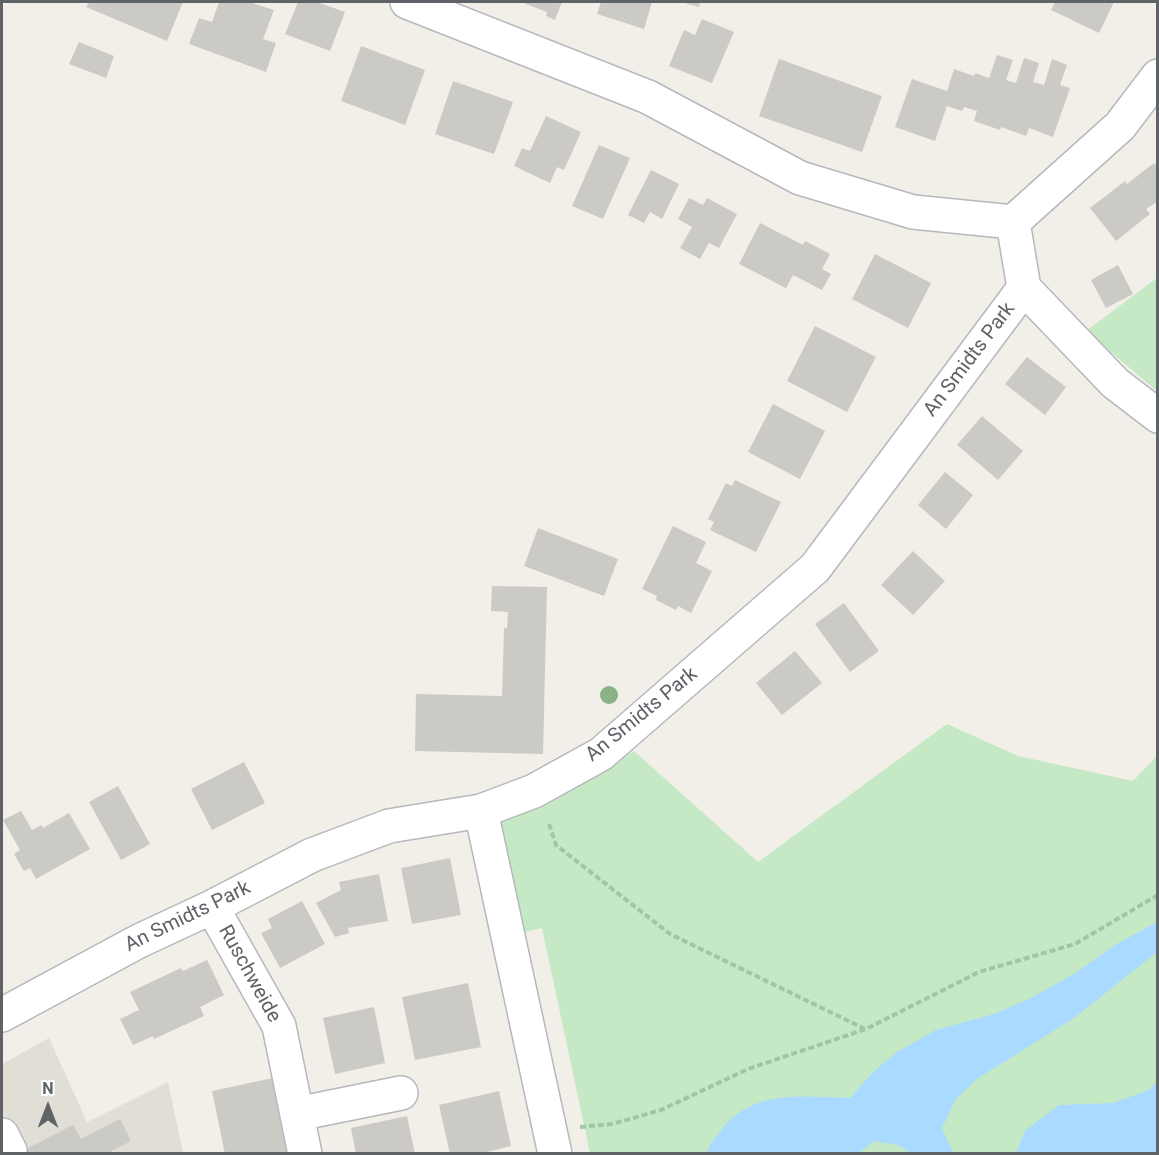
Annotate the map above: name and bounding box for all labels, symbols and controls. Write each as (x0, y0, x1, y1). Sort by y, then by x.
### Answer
street label: An Smidts Park (919, 298, 1021, 422)
street label: An Smidts Park (581, 663, 703, 767)
street label: An Smidts Park (121, 876, 255, 958)
street label: Ruschweide (212, 921, 286, 1027)
north arrow (18, 1077, 78, 1137)
text: N (42, 1079, 54, 1098)

